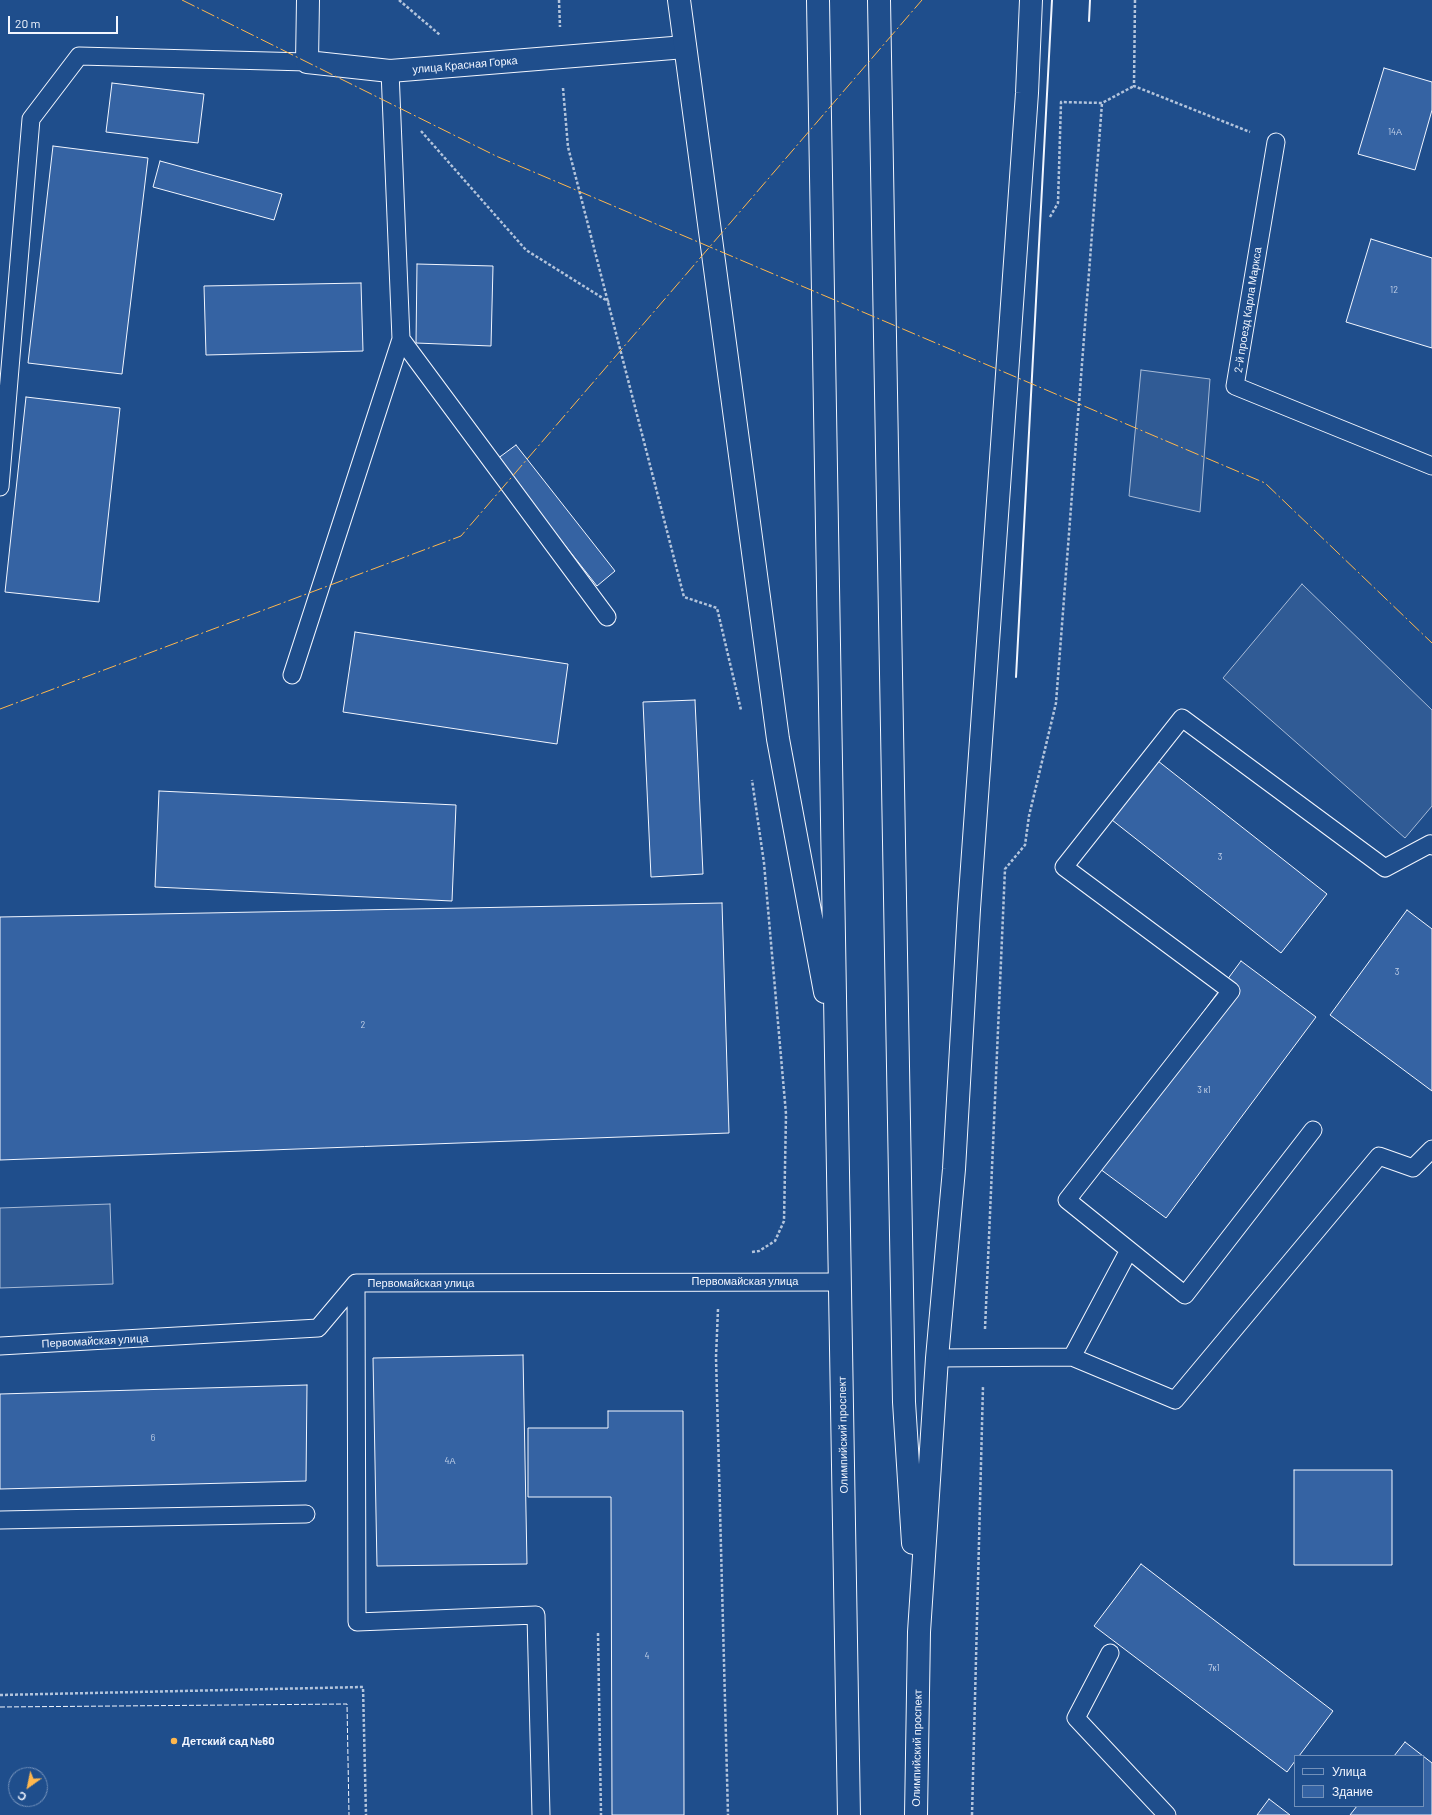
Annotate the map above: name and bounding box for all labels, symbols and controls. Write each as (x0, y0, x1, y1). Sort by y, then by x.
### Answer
scale bar (10, 8, 120, 34)
text: 20 m (15, 16, 41, 30)
street label: улица Красная Горка (412, 54, 518, 76)
house number: 14А (1388, 127, 1402, 137)
street label: 2-й проезд Карла Маркса (1232, 246, 1264, 374)
house number: 12 (1390, 285, 1398, 295)
house number: 3 (1218, 852, 1222, 862)
house number: 3 (1395, 967, 1399, 977)
house number: 2 (361, 1020, 365, 1030)
house number: 3 к1 (1197, 1085, 1211, 1095)
street label: Первомайская улица (692, 1274, 798, 1288)
street label: Первомайская улица (368, 1276, 474, 1290)
street label: Первомайская улица (41, 1332, 149, 1350)
street label: Олимпийский проспект (835, 1376, 851, 1494)
house number: 6 (151, 1433, 155, 1443)
house number: 4А (445, 1456, 455, 1466)
house number: 4 (645, 1651, 649, 1661)
house number: 7к1 (1208, 1663, 1220, 1673)
street label: Олимпийский проспект (909, 1689, 925, 1807)
place label: Детский сад №60 (182, 1734, 275, 1748)
marker: Детский сад №60 (169, 1736, 179, 1746)
legend (1294, 1755, 1424, 1807)
text: Улица (1332, 1764, 1366, 1778)
north arrow (8, 1767, 48, 1807)
text: Здание (1332, 1784, 1373, 1798)
text: С (15, 1789, 29, 1804)

